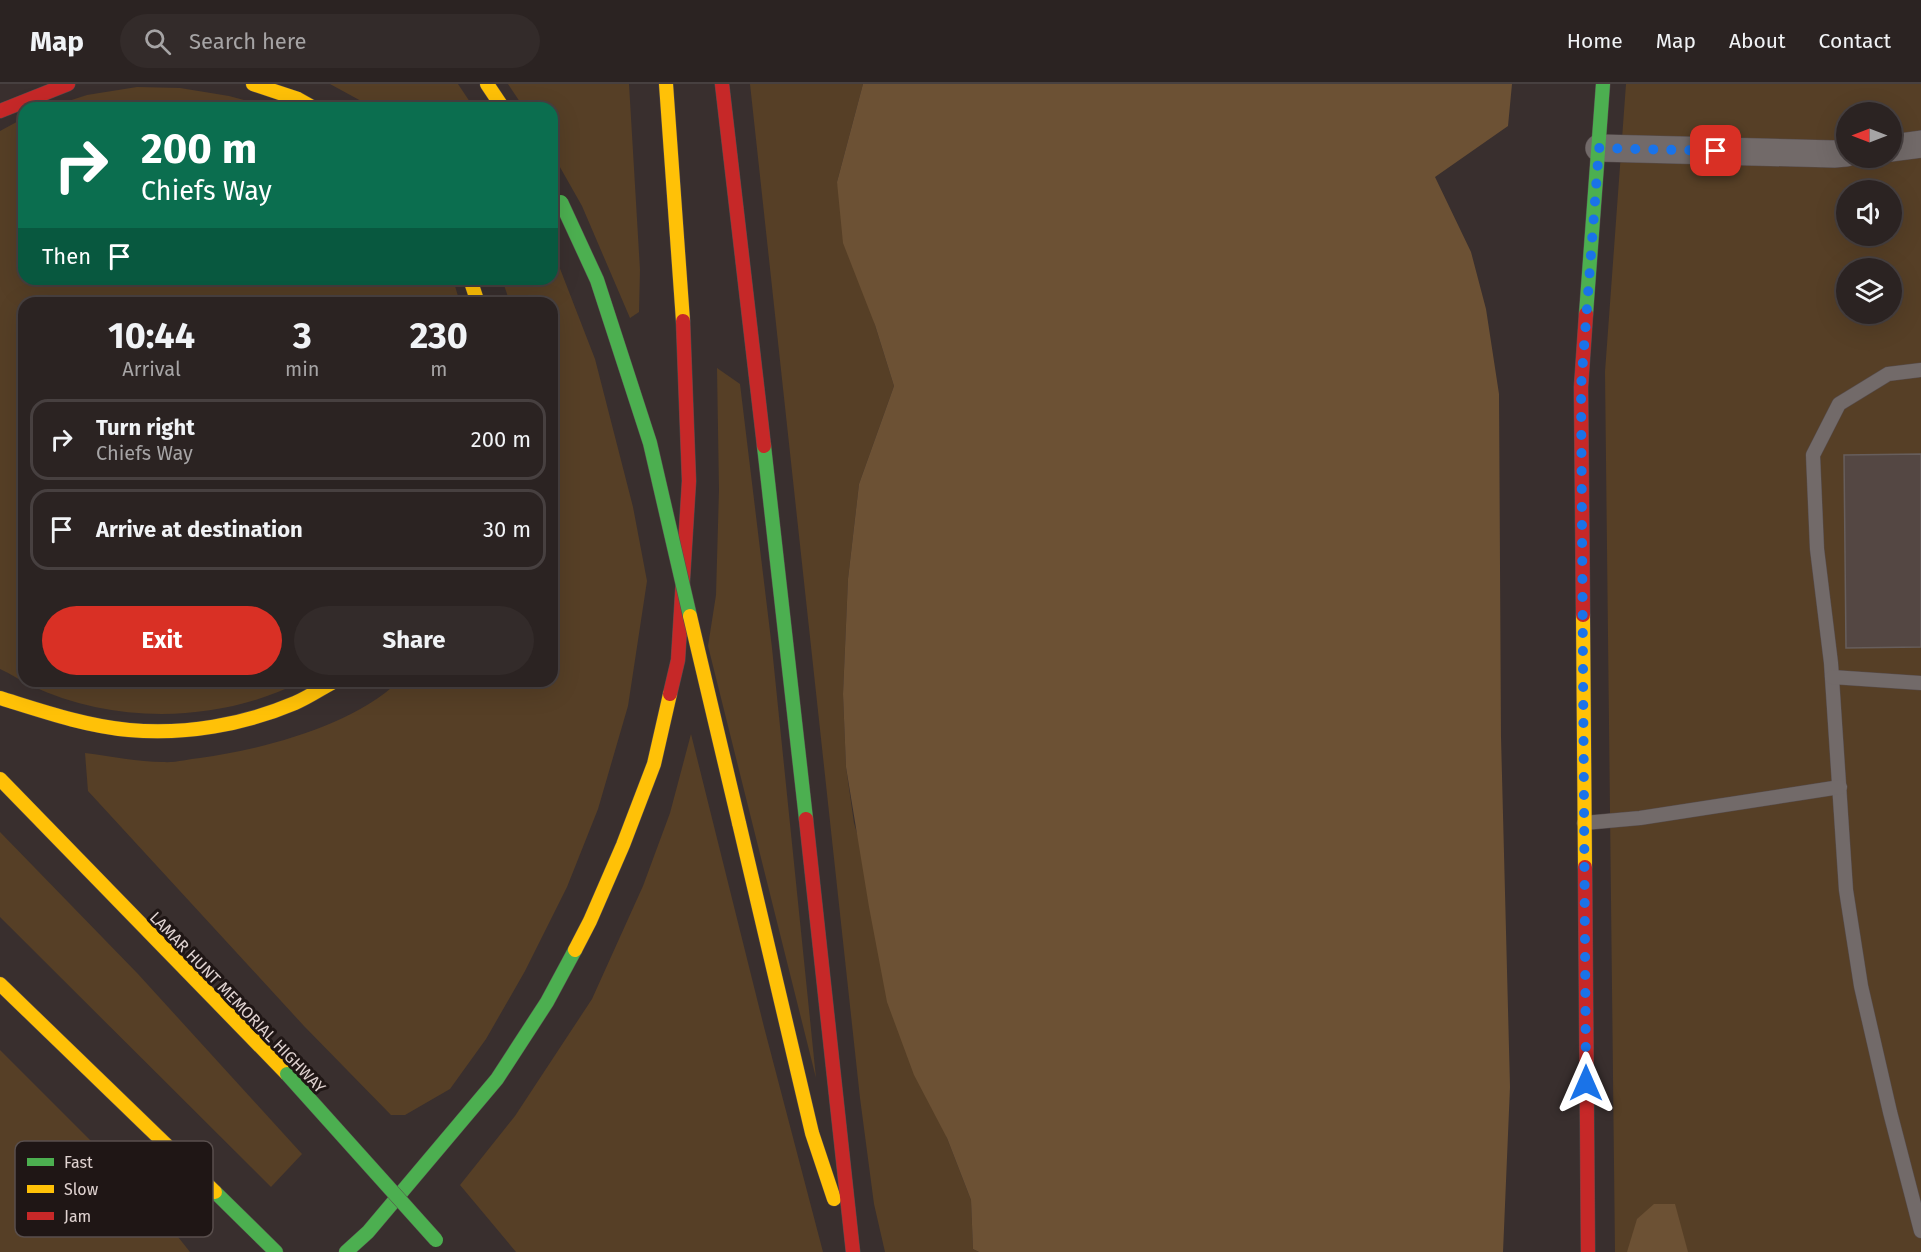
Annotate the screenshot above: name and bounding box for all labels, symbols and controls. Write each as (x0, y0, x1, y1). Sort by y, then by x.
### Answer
search box (120, 14, 540, 68)
text: Map (30, 25, 84, 58)
icon: search (141, 25, 174, 58)
text: Search here (189, 28, 307, 55)
text: Home (1567, 28, 1623, 54)
text: Map (1656, 28, 1696, 54)
text: About (1729, 28, 1786, 54)
text: Contact (1819, 28, 1891, 54)
north arrow (1836, 102, 1902, 168)
map controls (1836, 102, 1902, 324)
text: 200 m (141, 124, 257, 174)
pin (1690, 125, 1741, 176)
icon: right (42, 126, 120, 204)
icon: arrive (1699, 134, 1732, 167)
text: Chiefs Way (141, 175, 272, 207)
button: sound (1836, 180, 1902, 246)
icon: arrive (103, 240, 136, 273)
text: Then (42, 243, 91, 270)
button: layers (1836, 258, 1902, 324)
text: 10:44 (108, 314, 195, 358)
text: 3 (293, 314, 312, 358)
text: 230 (410, 314, 468, 358)
text: Arrival (122, 357, 181, 381)
text: min (285, 357, 320, 381)
text: m (430, 357, 447, 381)
text: Turn right (96, 414, 195, 441)
icon: right (45, 423, 78, 456)
text: 200 m (471, 426, 531, 453)
text: Chiefs Way (96, 441, 193, 465)
icon: arrive (45, 513, 78, 546)
text: Arrive at destination (96, 516, 303, 543)
text: 30 m (483, 516, 531, 543)
button: Exit (42, 606, 282, 675)
button: Share (294, 606, 534, 675)
street label: LAMAR HUNT MEMORIAL HIGHWAY (146, 908, 330, 1097)
position arrow (1554, 1051, 1618, 1115)
legend (15, 1141, 213, 1237)
text: Fast (64, 1153, 93, 1172)
text: Slow (64, 1180, 99, 1199)
text: Jam (64, 1207, 91, 1226)

